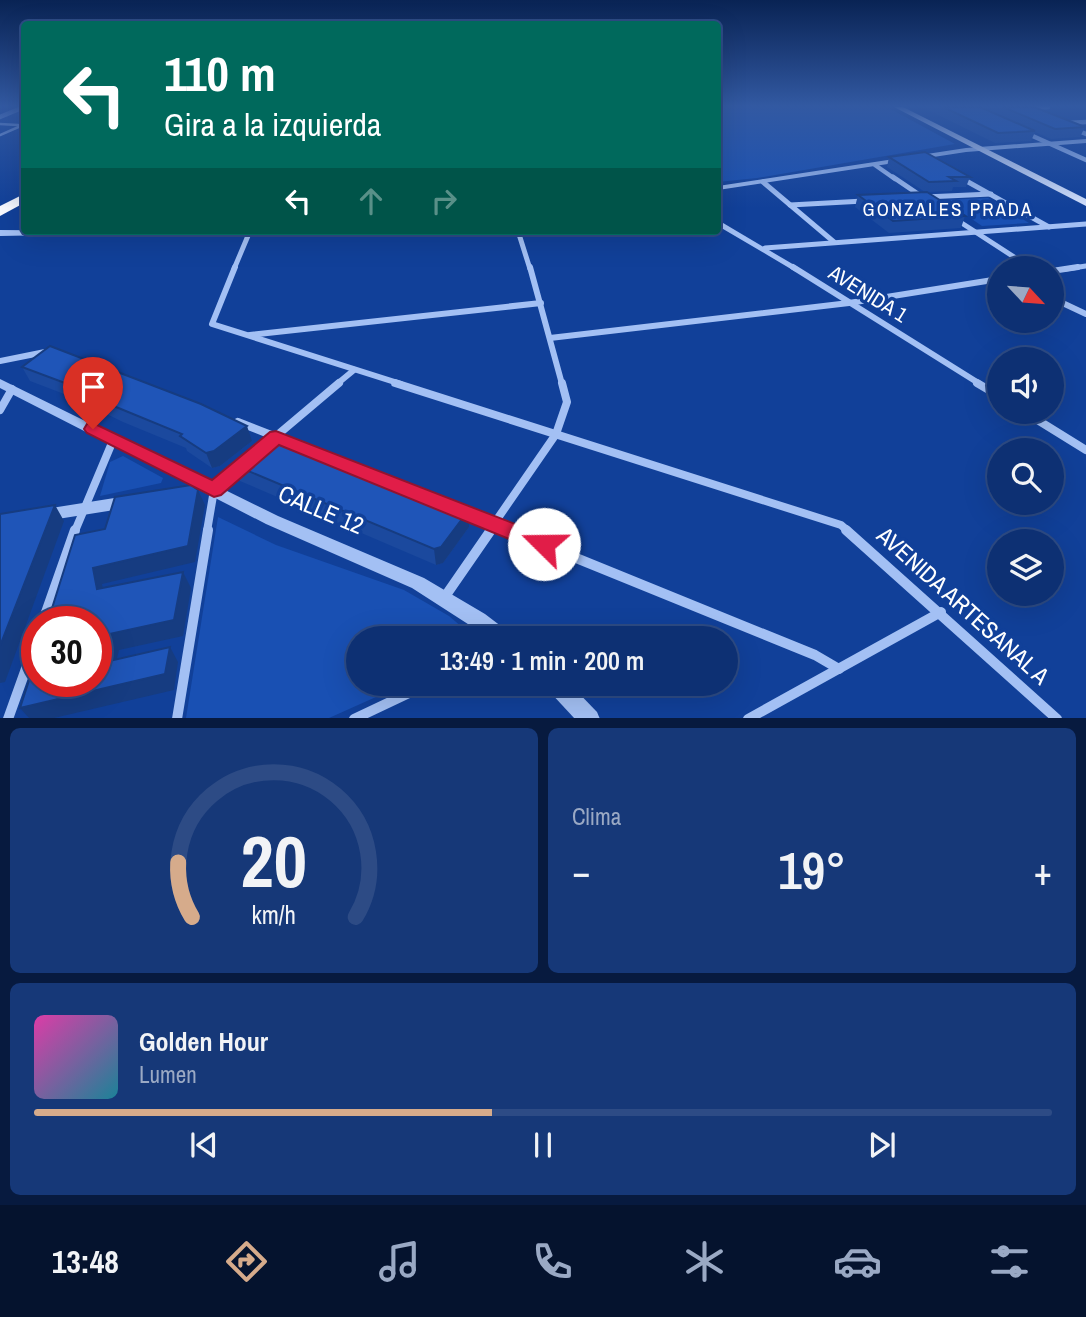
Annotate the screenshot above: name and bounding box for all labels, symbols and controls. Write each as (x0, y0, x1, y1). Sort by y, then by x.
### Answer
text: 110 m (164, 40, 276, 106)
icon: left (49, 49, 140, 140)
text: Gira a la izquierda (164, 103, 381, 146)
icon: left (279, 182, 317, 220)
icon: ahead (352, 182, 390, 220)
icon: right (425, 182, 463, 220)
district label: GONZALES PRADA (863, 196, 1033, 222)
north arrow (987, 256, 1064, 332)
map controls (987, 256, 1064, 606)
street label: AVENIDA 1 (823, 257, 914, 329)
button: sound (987, 347, 1064, 424)
pin (63, 357, 123, 429)
icon: arrive (74, 368, 112, 406)
button: search (987, 438, 1064, 515)
street label: CALLE 12 (274, 477, 369, 541)
position arrow (507, 507, 581, 581)
street label: AVENIDA ARTESANAL A (870, 519, 1057, 692)
button: layers (987, 529, 1064, 606)
speed limit sign: 30 (21, 606, 112, 697)
text: 13:49 · 1 min · 200 m (440, 643, 644, 678)
text: Clima (572, 801, 621, 832)
text: 20 (241, 812, 307, 910)
text: 19° (778, 835, 846, 905)
text: − (572, 846, 590, 897)
text: + (1034, 846, 1052, 897)
text: km/h (252, 897, 296, 931)
text: Golden Hour (139, 1024, 268, 1059)
text: Lumen (139, 1059, 197, 1090)
icon: previous (185, 1126, 223, 1164)
icon: pause (524, 1126, 562, 1164)
icon: next (863, 1126, 901, 1164)
icon: directions (222, 1237, 271, 1286)
icon: music (375, 1237, 424, 1286)
icon: phone (528, 1237, 577, 1286)
icon: climate (680, 1237, 729, 1286)
icon: car (833, 1237, 882, 1286)
icon: filters (985, 1237, 1034, 1286)
text: 13:48 (52, 1240, 119, 1283)

